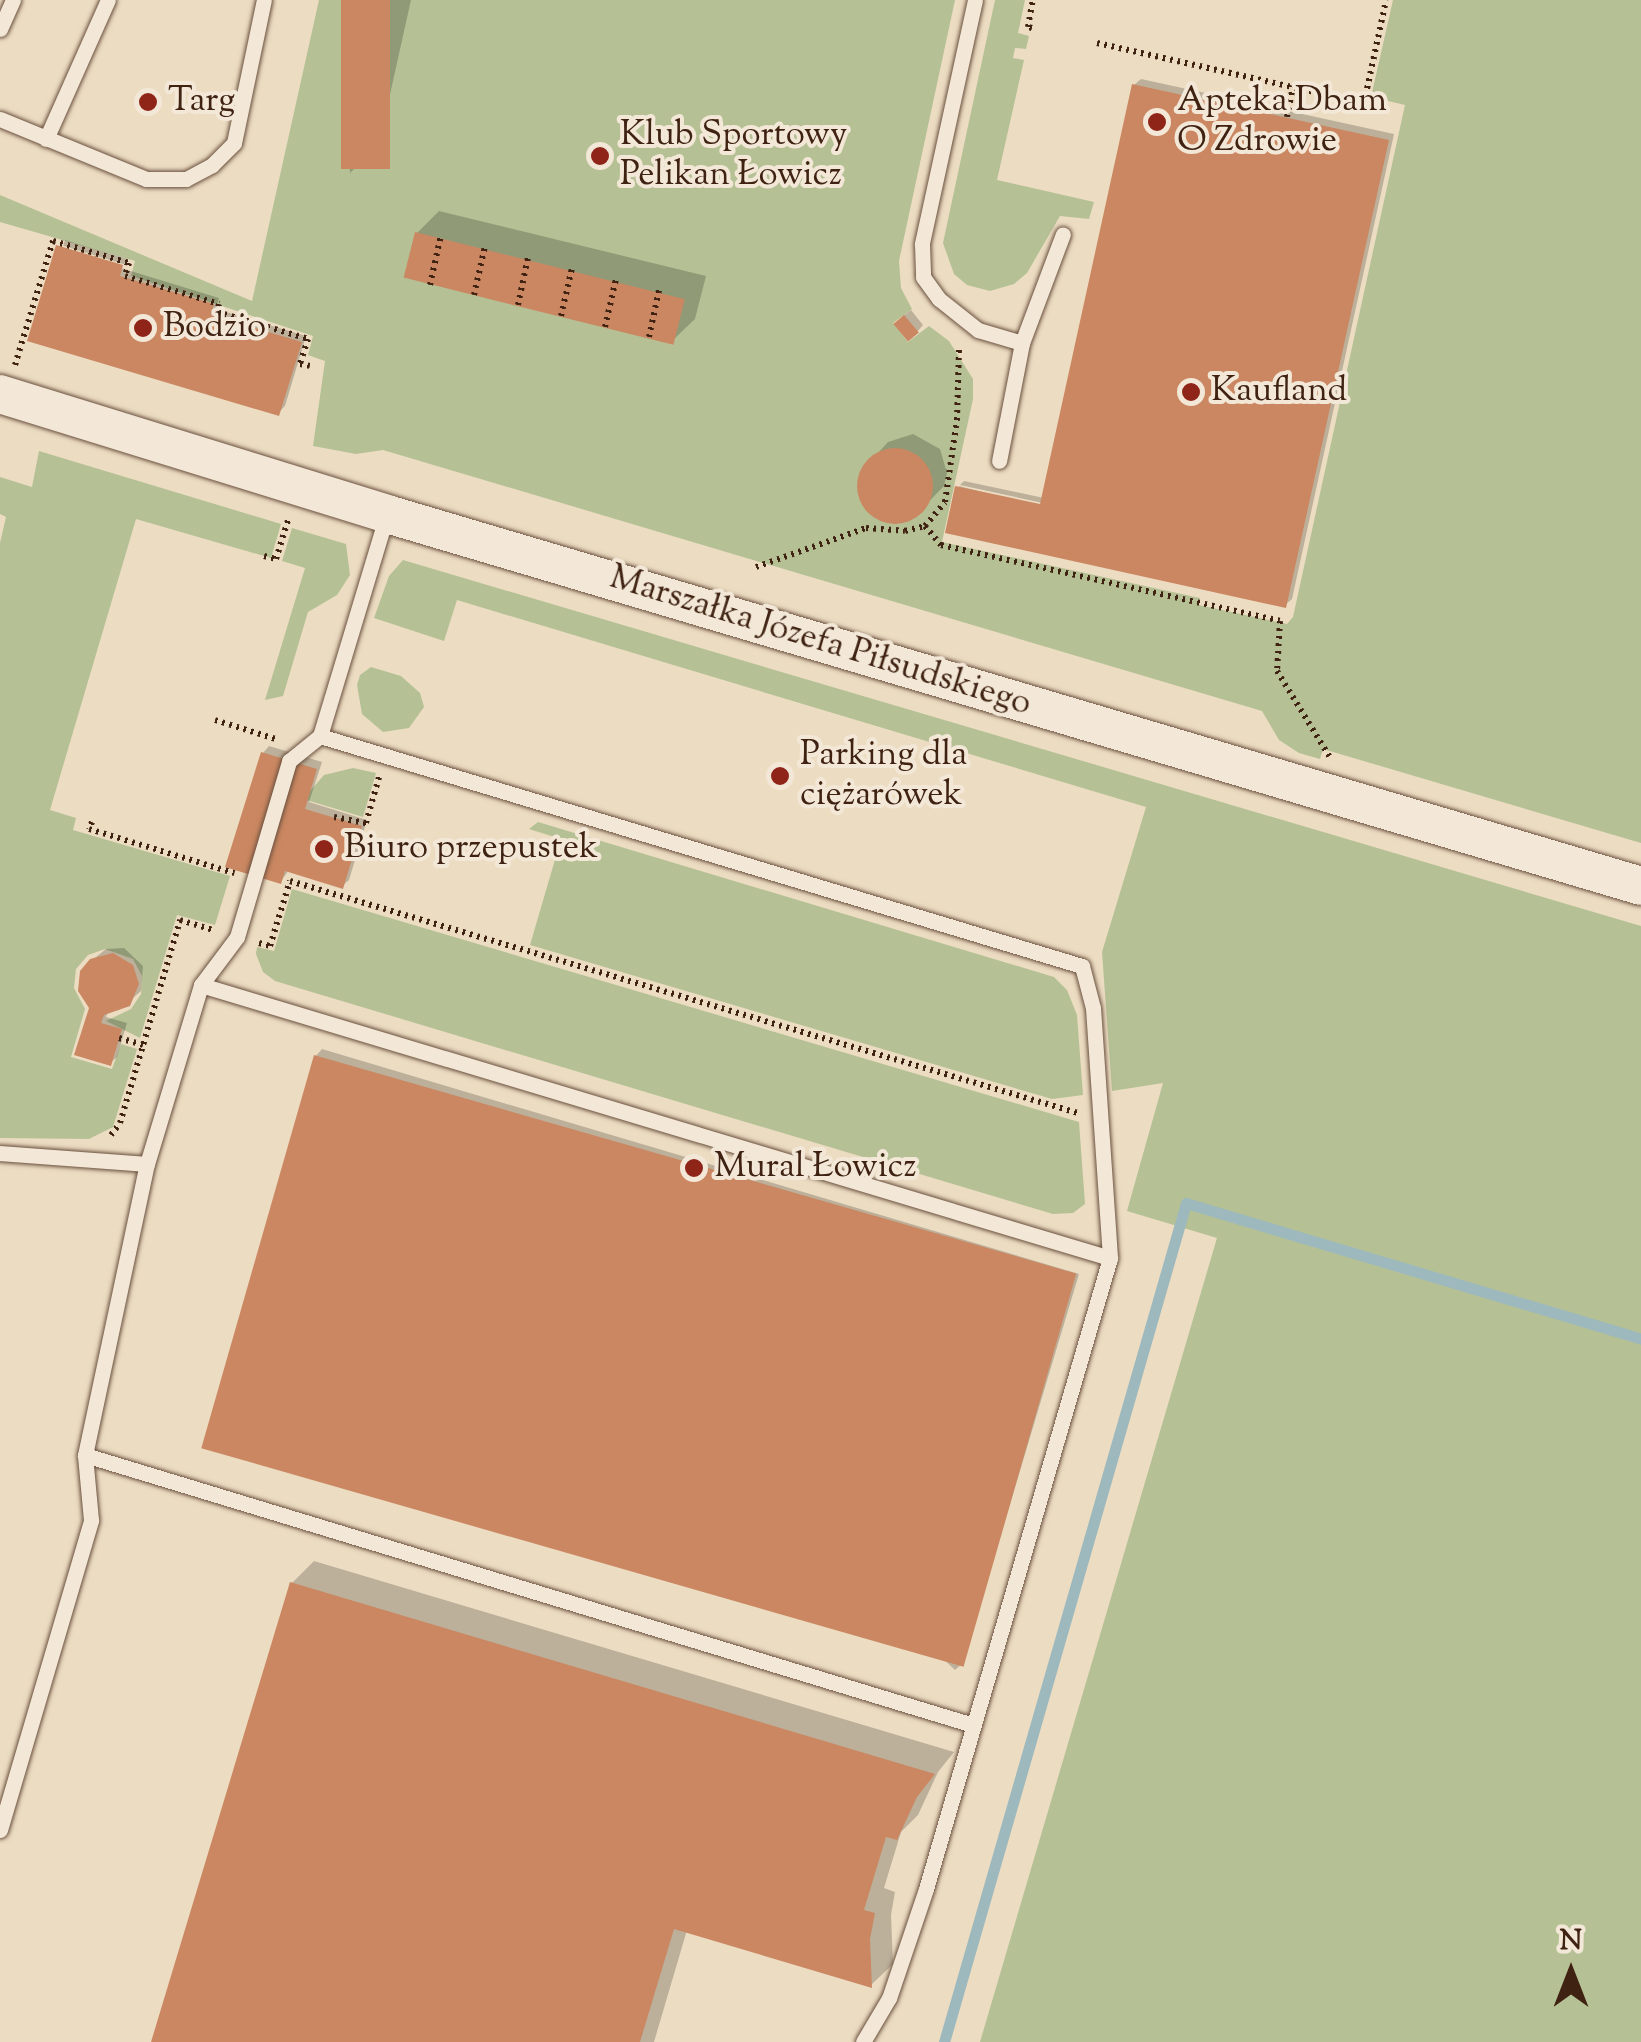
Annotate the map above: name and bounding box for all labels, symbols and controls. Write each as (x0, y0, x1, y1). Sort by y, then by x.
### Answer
place label: Targ (168, 81, 235, 123)
place label: Apteka Dbam O Zdrowie (1177, 81, 1387, 163)
marker: Targ (137, 91, 159, 113)
marker: Apteka Dbam O Zdrowie (1146, 111, 1168, 133)
place label: Klub Sportowy Pelikan Łowicz (620, 115, 847, 197)
marker: Klub Sportowy Pelikan Łowicz (589, 145, 611, 167)
place label: Bodzio (163, 307, 266, 349)
marker: Bodzio (132, 317, 154, 339)
place label: Kaufland (1211, 371, 1347, 413)
marker: Kaufland (1180, 381, 1202, 403)
street label: Marszałka Józefa Piłsudskiego (604, 558, 1036, 726)
place label: Parking dla ciężarówek (800, 735, 967, 817)
marker: Parking dla ciężarówek (769, 765, 791, 787)
place label: Biuro przepustek (344, 828, 598, 870)
marker: Biuro przepustek (313, 838, 335, 860)
place label: Mural Łowicz (714, 1147, 917, 1189)
marker: Mural Łowicz (683, 1157, 705, 1179)
north arrow (1521, 1922, 1621, 2022)
text: N (1560, 1922, 1582, 1962)

